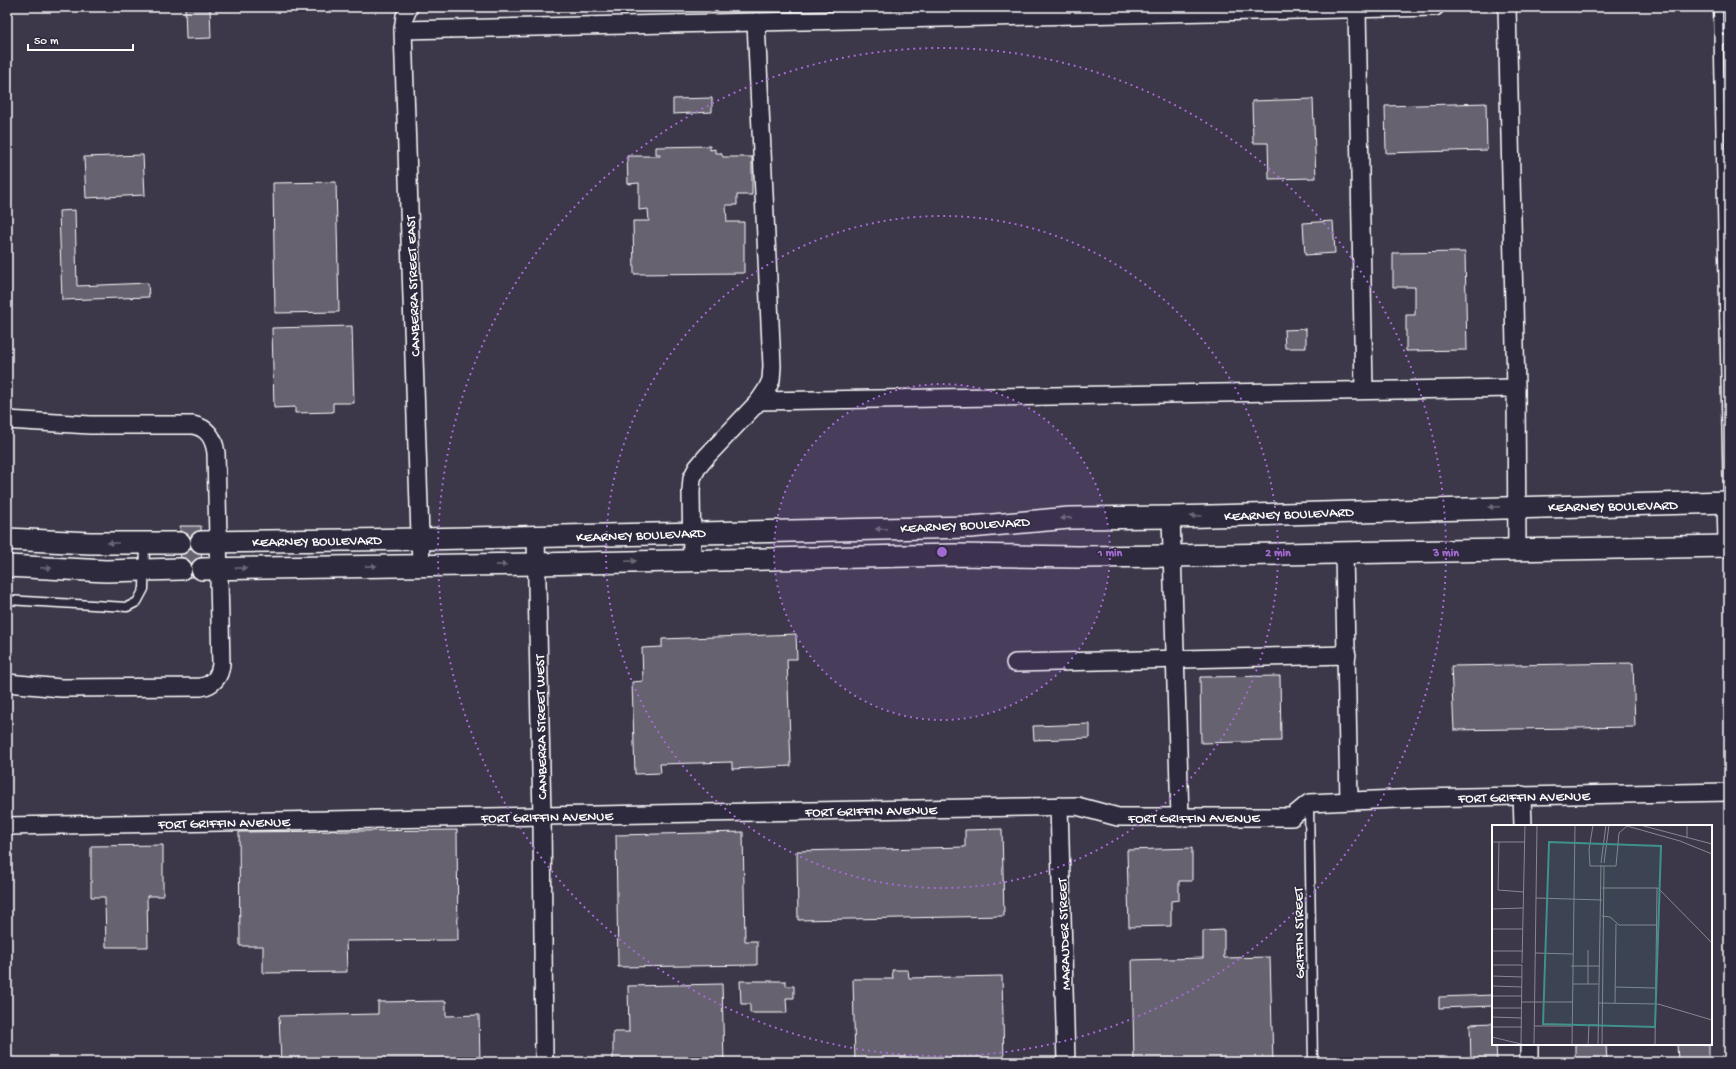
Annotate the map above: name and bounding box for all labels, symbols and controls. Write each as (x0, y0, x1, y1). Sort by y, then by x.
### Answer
scale bar (28, 26, 133, 52)
text: 50 m (34, 35, 59, 49)
street label: CANBERRA STREET EAST (404, 214, 425, 357)
street label: KEARNEY BOULEVARD (1548, 498, 1679, 517)
one-way arrow (1488, 504, 1500, 511)
street label: KEARNEY BOULEVARD (1224, 505, 1355, 526)
one-way arrow (1189, 513, 1202, 519)
street label: KEARNEY BOULEVARD (900, 515, 1031, 538)
one-way arrow (1060, 515, 1072, 522)
one-way arrow (875, 525, 887, 532)
street label: KEARNEY BOULEVARD (576, 526, 707, 547)
street label: KEARNEY BOULEVARD (252, 533, 383, 552)
one-way arrow (106, 540, 119, 546)
centre of rings (935, 545, 949, 559)
text: 1 min (1097, 547, 1123, 561)
text: 2 min (1265, 547, 1291, 561)
text: 3 min (1432, 547, 1459, 561)
one-way arrow (625, 558, 638, 564)
one-way arrow (495, 561, 507, 568)
one-way arrow (365, 563, 378, 569)
one-way arrow (40, 565, 53, 571)
one-way arrow (235, 565, 248, 571)
street label: CANBERRA STREET WEST (533, 654, 552, 800)
street label: FORT GRIFFIN AVENUE (1457, 789, 1591, 808)
street label: FORT GRIFFIN AVENUE (804, 803, 938, 822)
street label: FORT GRIFFIN AVENUE (480, 809, 614, 828)
street label: FORT GRIFFIN AVENUE (1127, 811, 1261, 828)
street label: FORT GRIFFIN AVENUE (157, 815, 291, 834)
inset map (1492, 825, 1712, 1045)
street label: MARAUDER STREET (1055, 877, 1076, 990)
street label: GRIFFIN STREET (1291, 886, 1310, 979)

